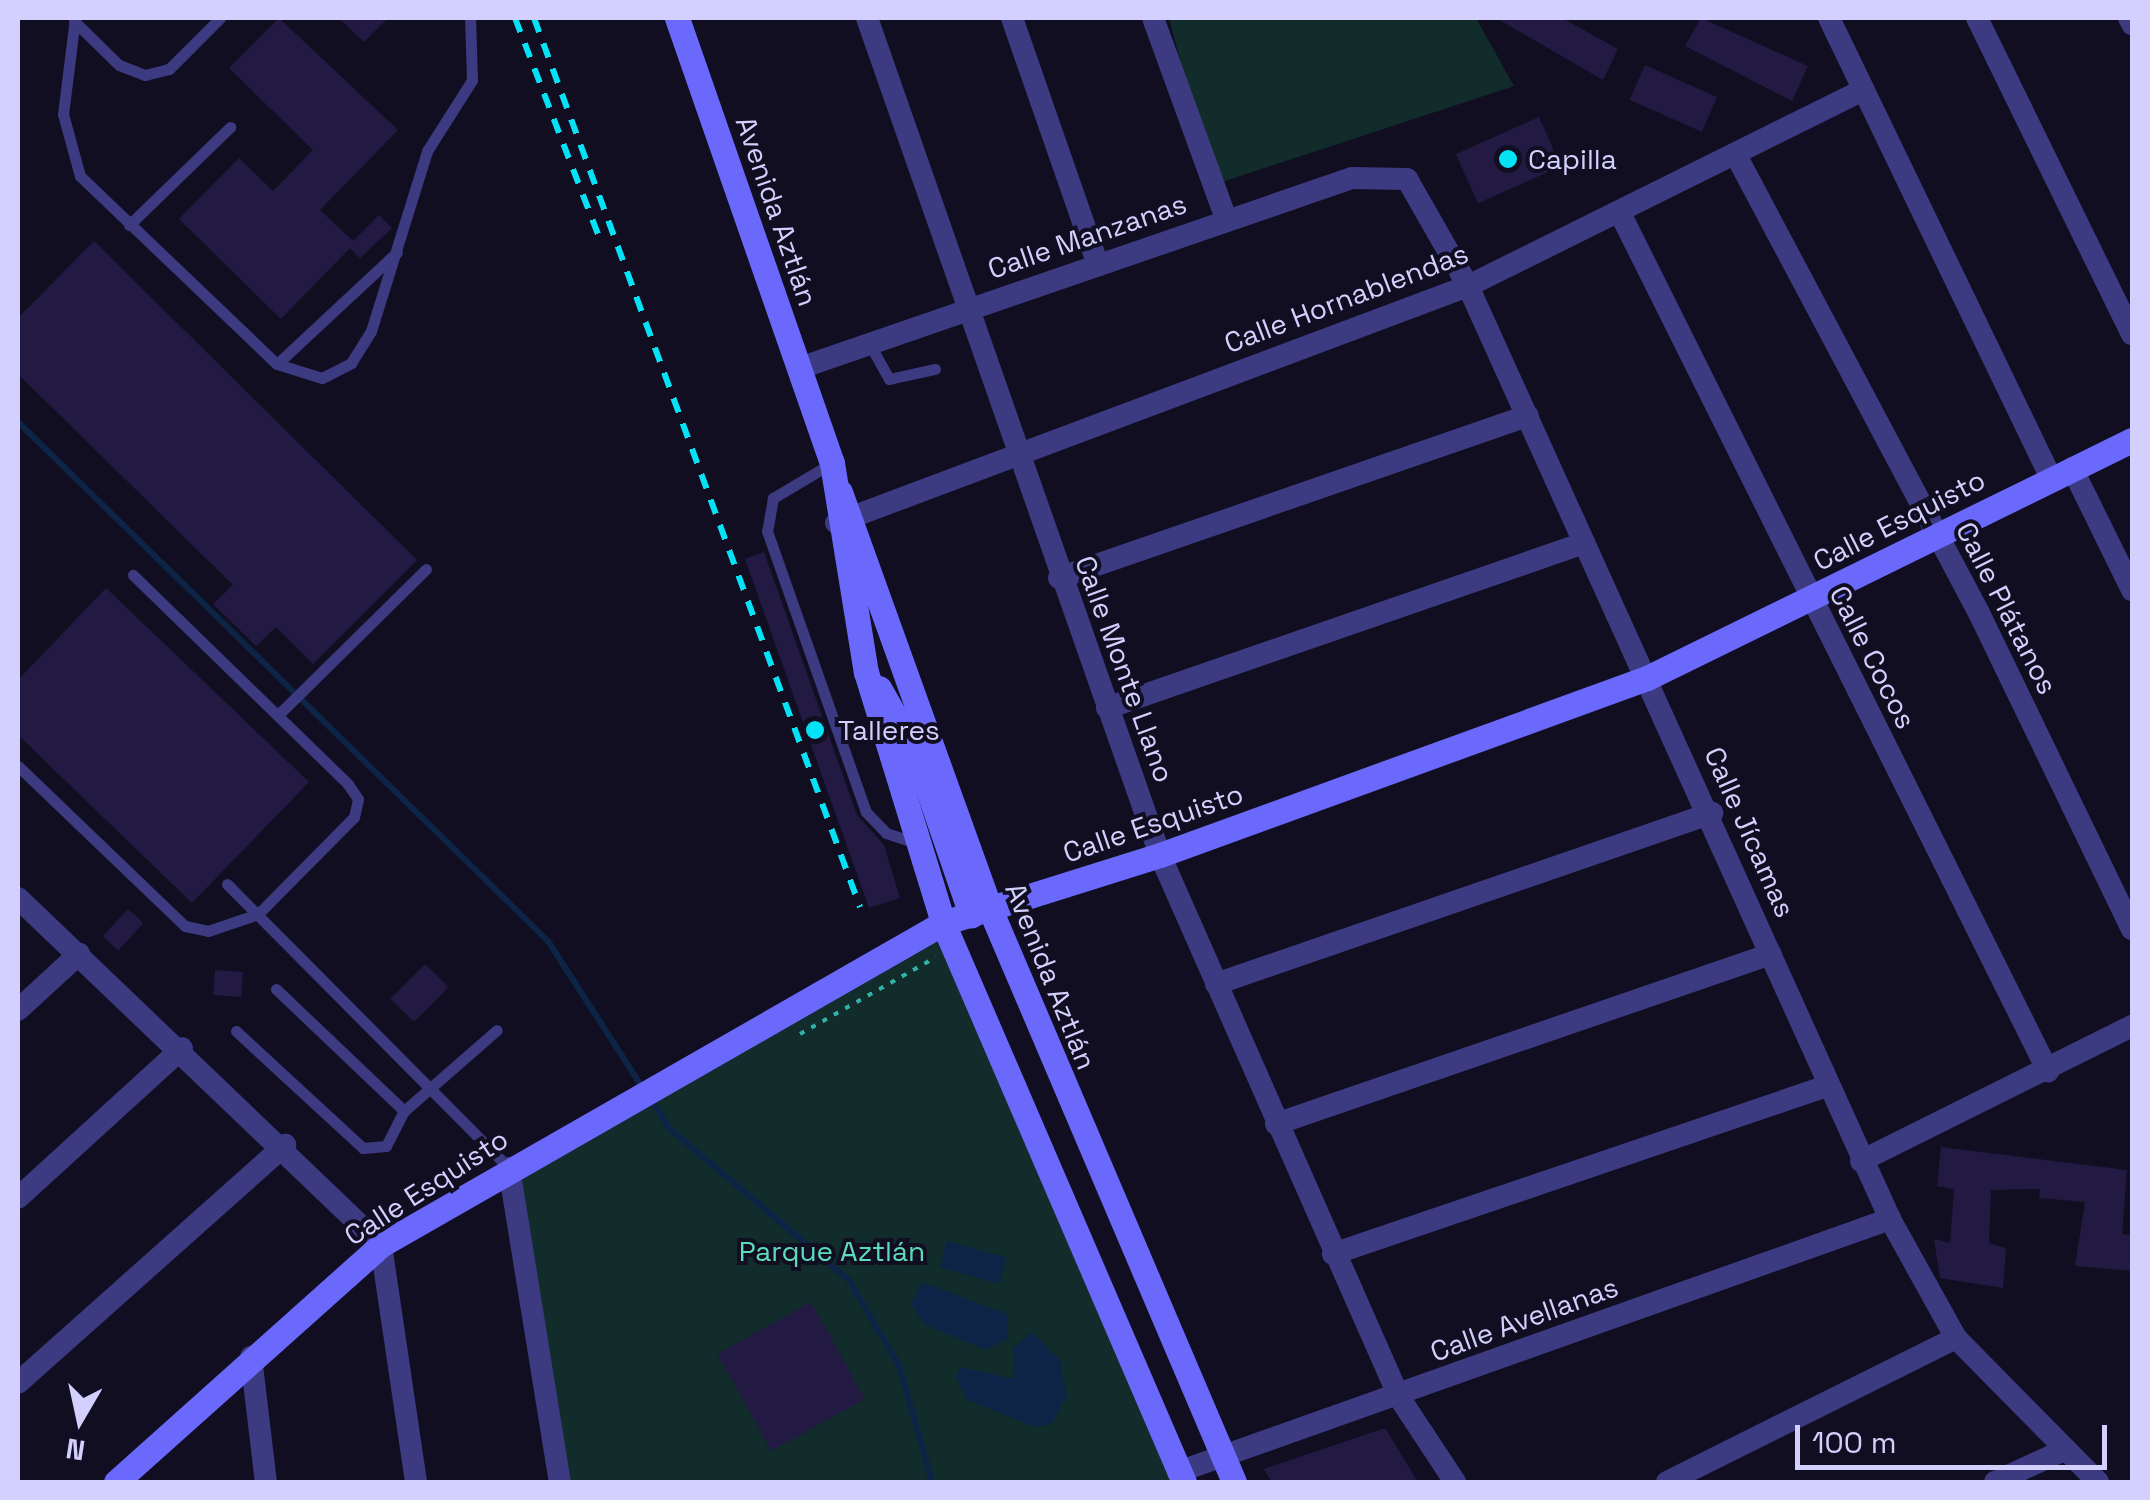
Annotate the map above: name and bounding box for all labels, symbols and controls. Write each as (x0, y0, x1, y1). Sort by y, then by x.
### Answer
street label: Avenida Aztlán (729, 112, 825, 310)
place label: Capilla (1528, 142, 1617, 176)
marker: Capilla (1497, 148, 1519, 170)
street label: Calle Manzanas (983, 186, 1191, 286)
street label: Calle Hornablendas (1219, 236, 1473, 360)
street label: Calle Esquisto (1808, 462, 1990, 578)
street label: Calle Plátanos (1949, 516, 2065, 700)
street label: Calle Monte Llano (1068, 551, 1182, 787)
street label: Calle Cocos (1823, 580, 1923, 734)
place label: Talleres (838, 713, 940, 747)
marker: Talleres (802, 717, 828, 743)
street label: Calle Jícamas (1697, 742, 1803, 922)
street label: Calle Esquisto (1059, 776, 1247, 870)
street label: Avenida Aztlán (998, 878, 1104, 1074)
street label: Calle Esquisto (338, 1122, 514, 1252)
park label: Parque Aztlán (739, 1234, 925, 1268)
street label: Calle Avellanas (1425, 1269, 1623, 1369)
north arrow (30, 1370, 130, 1470)
scale bar (1800, 1405, 2112, 1467)
text: 100 m (1812, 1423, 1897, 1462)
text: N (63, 1430, 87, 1469)

